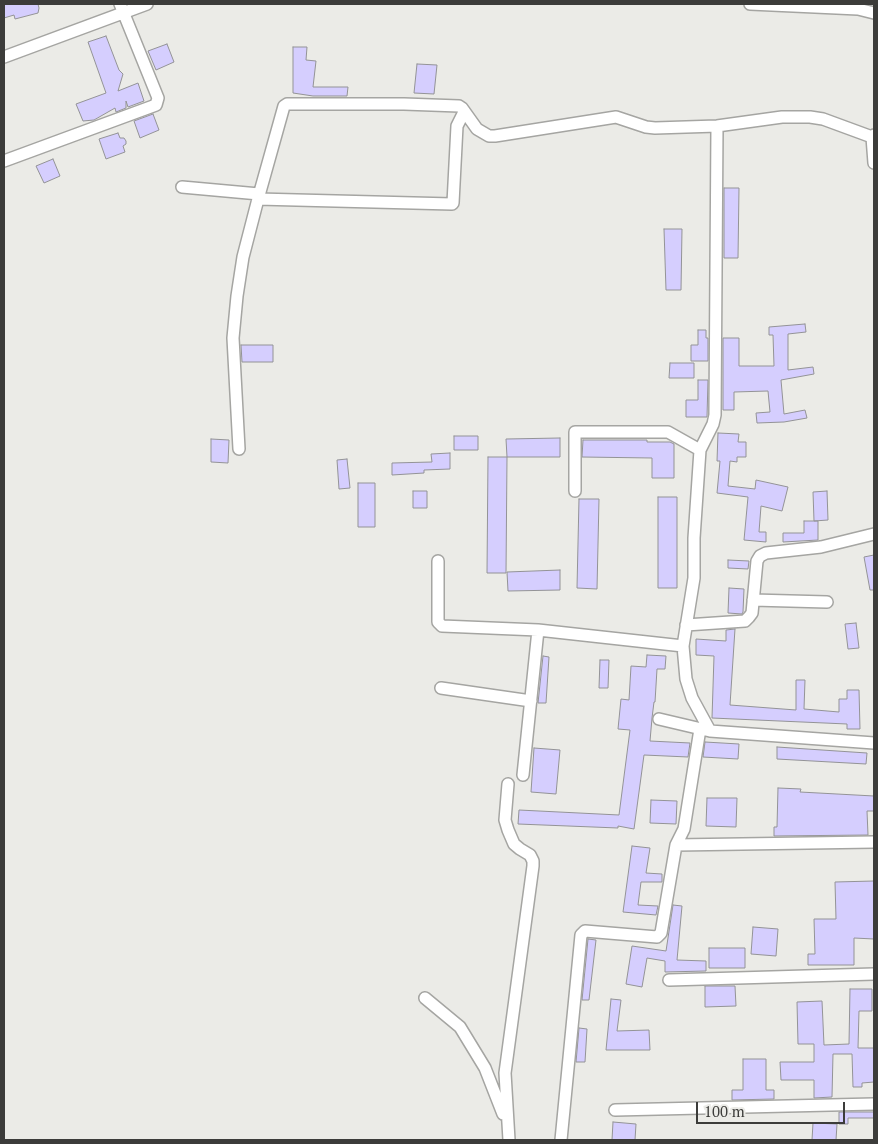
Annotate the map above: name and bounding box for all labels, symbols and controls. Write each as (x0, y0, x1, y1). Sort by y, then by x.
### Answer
scale bar (698, 1092, 847, 1124)
text: 100 m (704, 1101, 745, 1121)

